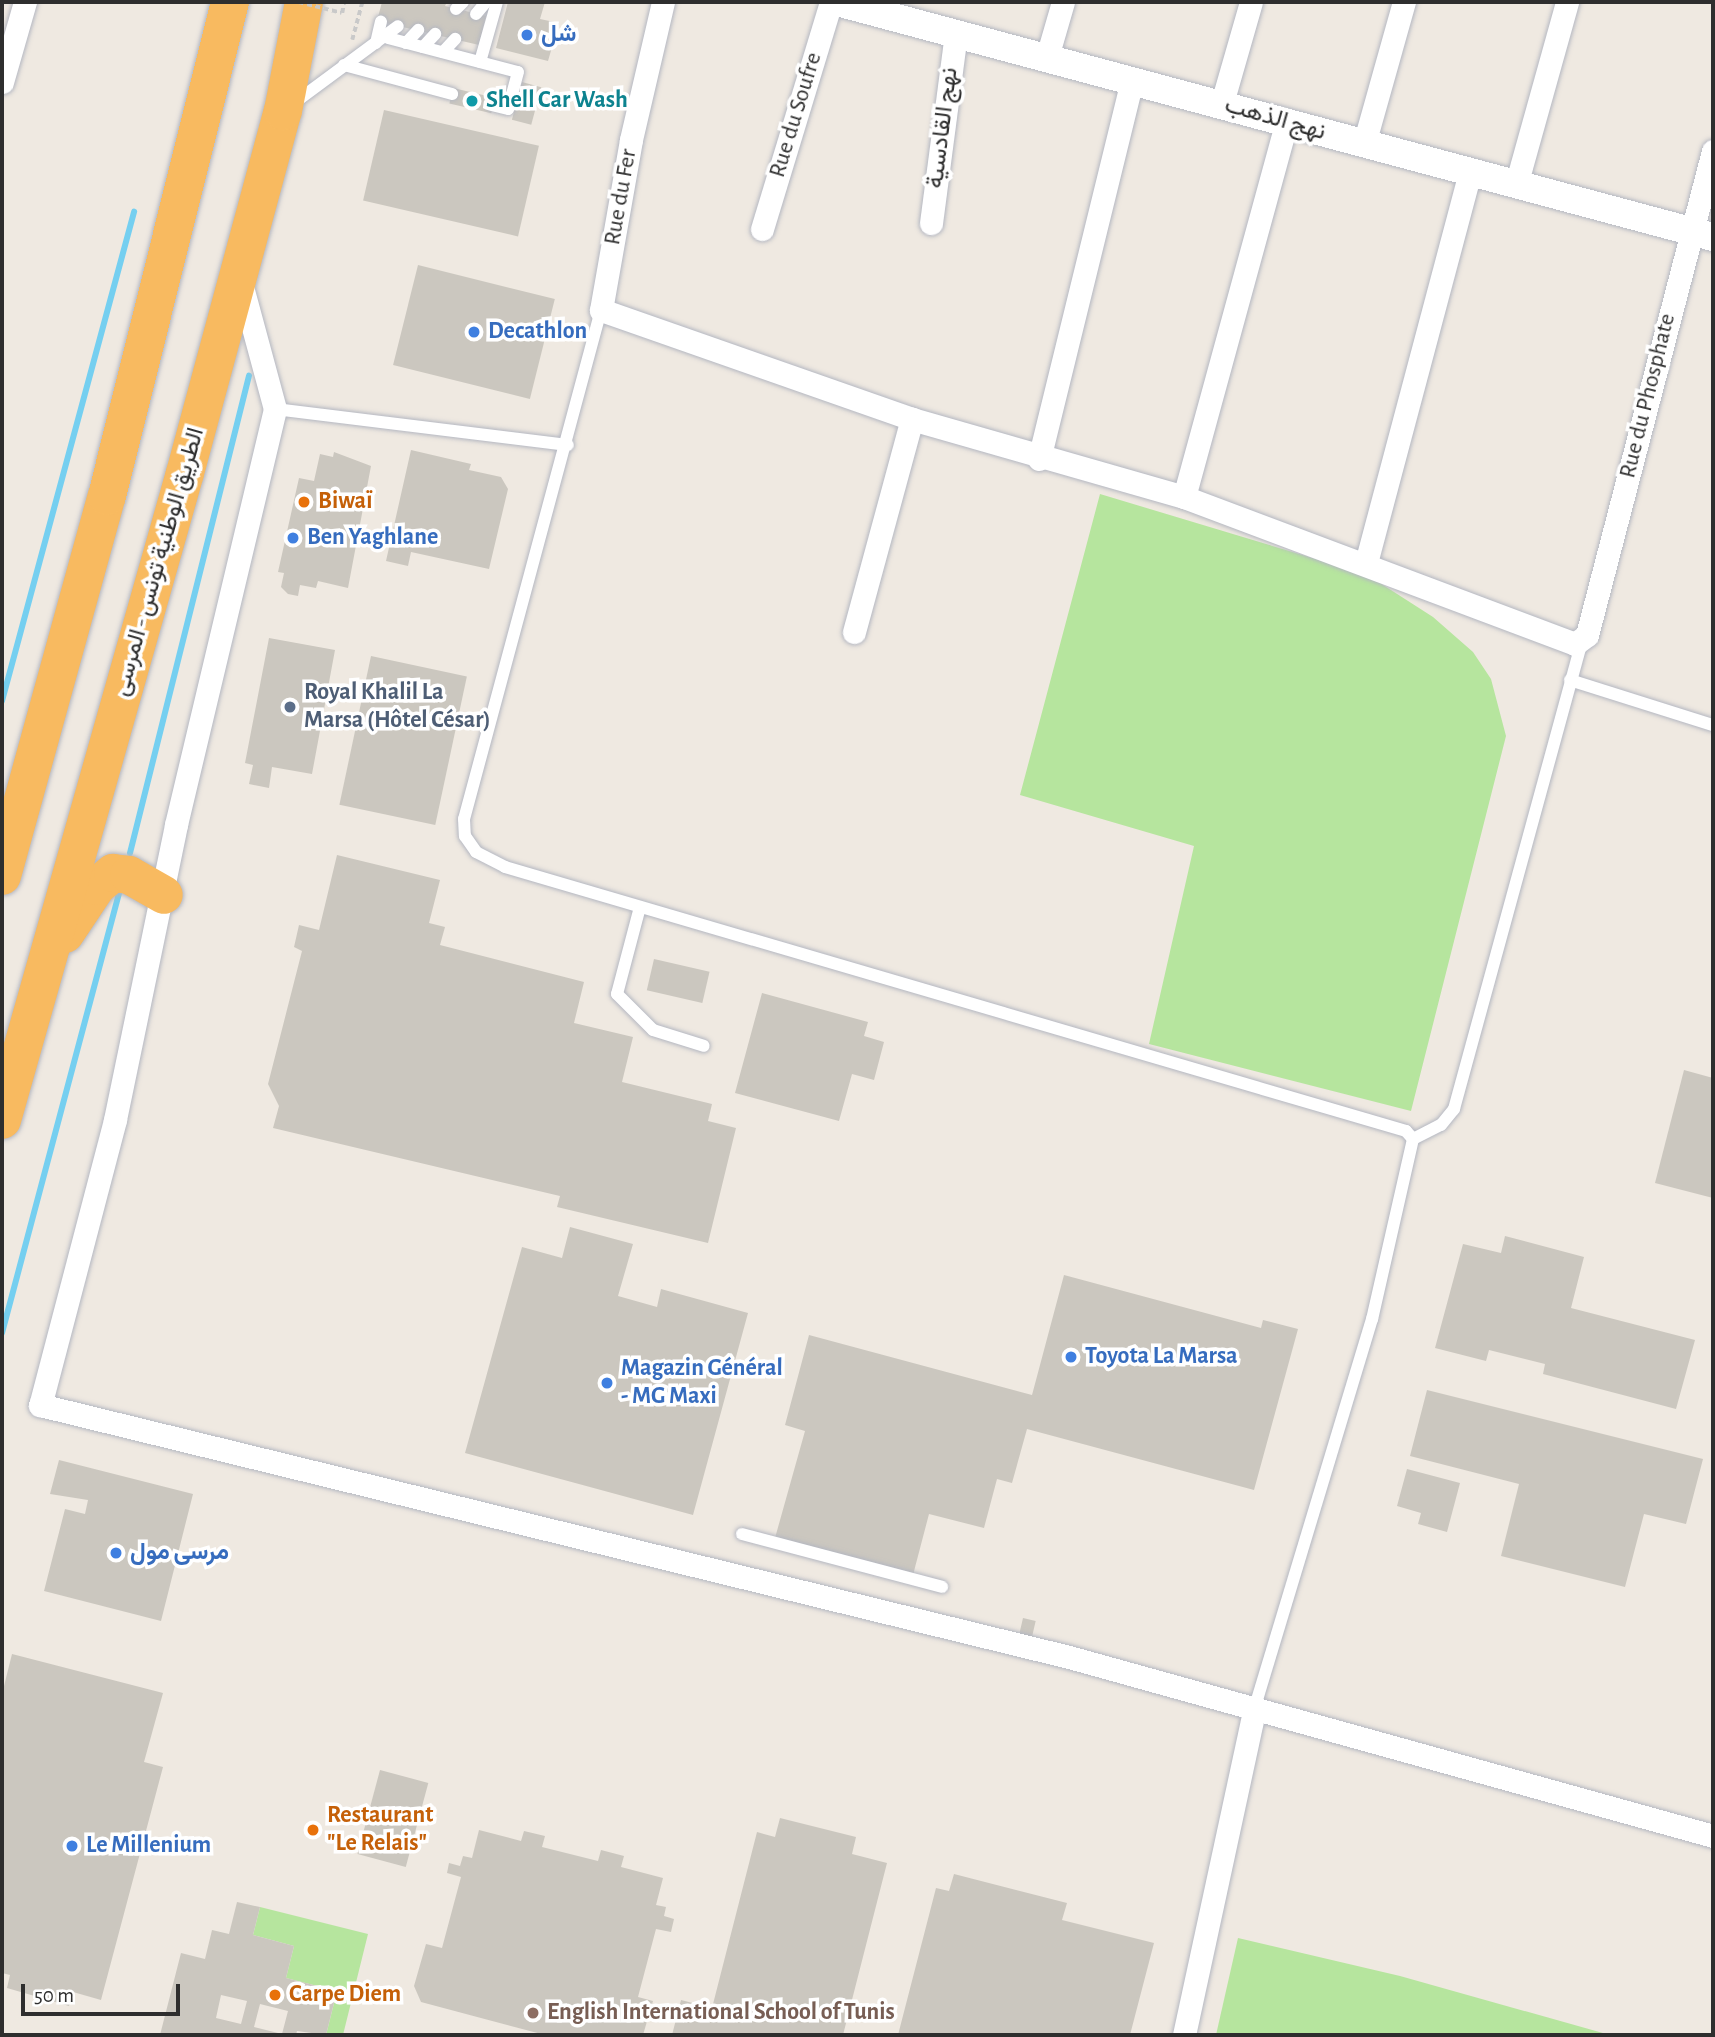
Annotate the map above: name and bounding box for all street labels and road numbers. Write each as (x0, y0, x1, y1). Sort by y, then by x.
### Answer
street label: Rue du Soufre (763, 49, 829, 181)
street label: نهج القادسية (921, 66, 965, 190)
street label: نهج الذهب (1221, 91, 1329, 147)
street label: Rue du Fer (598, 147, 644, 247)
street label: Rue du Phosphate (1614, 311, 1682, 481)
street label: الطريق الوطنية تونس - المرسى (107, 424, 211, 700)

